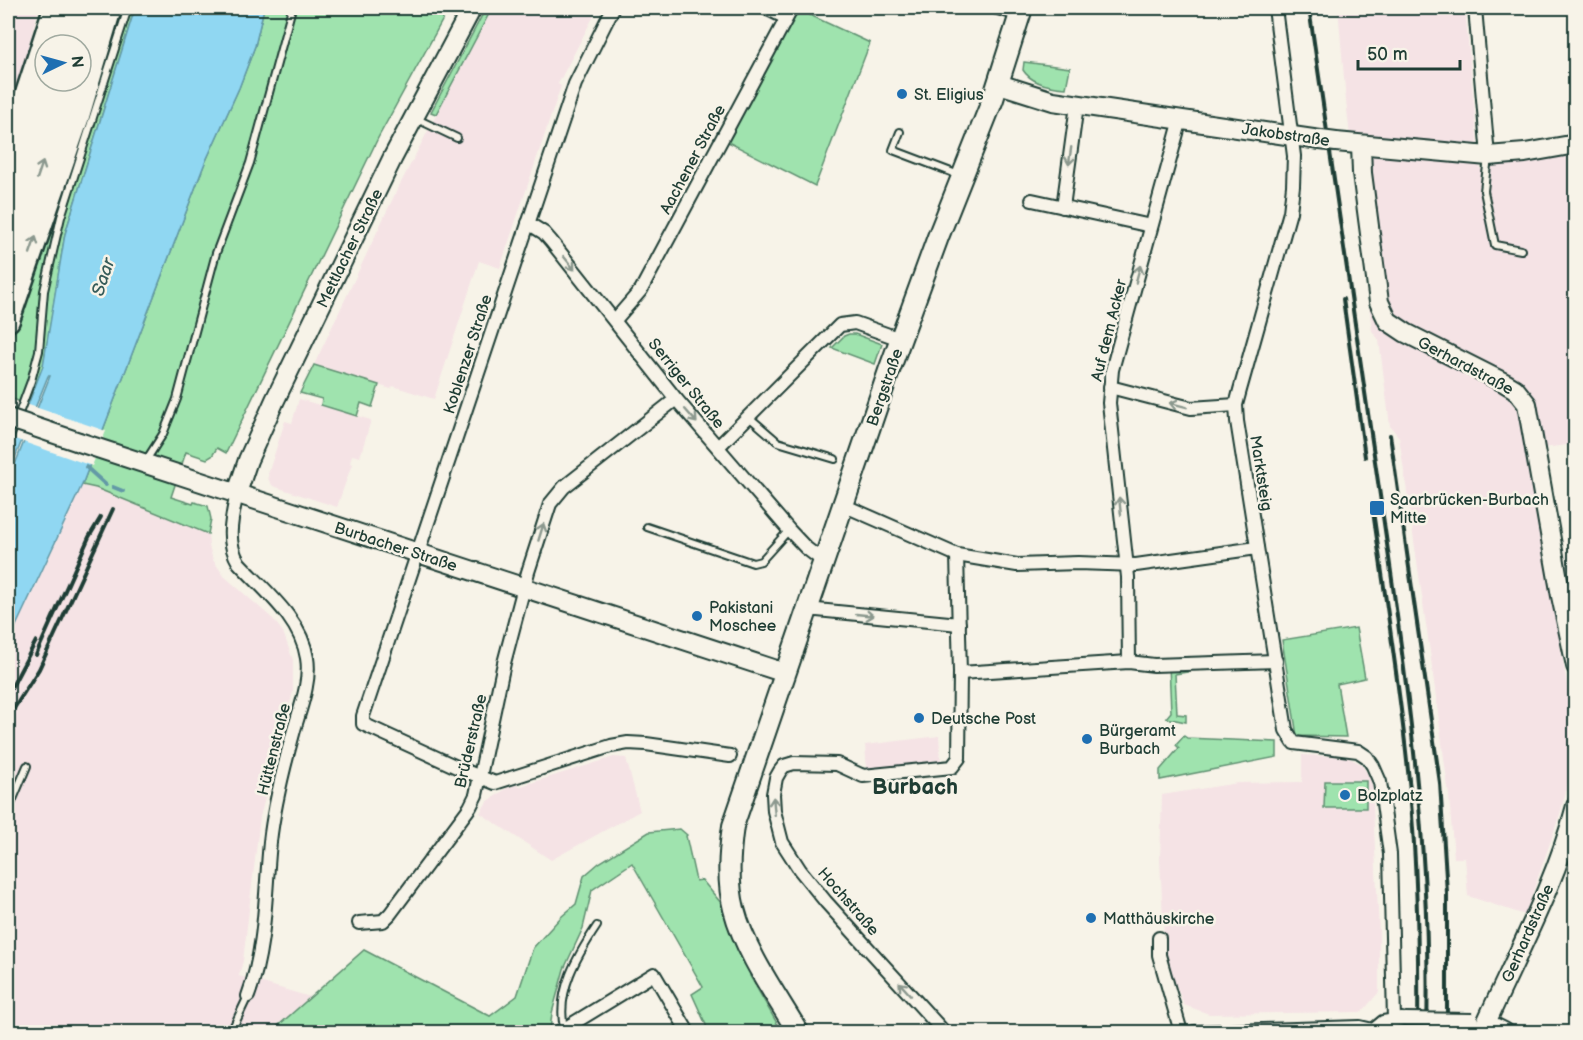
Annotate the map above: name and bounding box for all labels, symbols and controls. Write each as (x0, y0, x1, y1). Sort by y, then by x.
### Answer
north arrow (33, 33, 93, 93)
scale bar (1358, 33, 1460, 71)
text: 50 m (1367, 44, 1408, 65)
text: N (66, 55, 86, 69)
place label: St. Eligius (914, 86, 984, 105)
marker: St. Eligius (895, 87, 909, 101)
street label: Aachener Straße (656, 101, 730, 218)
street label: Jakobstraße (1241, 120, 1331, 151)
one-way arrow (1064, 145, 1075, 165)
one-way arrow (35, 161, 46, 180)
street label: Mettlacher Straße (313, 186, 388, 311)
one-way arrow (29, 236, 40, 255)
water label: Saar (88, 254, 120, 299)
one-way arrow (562, 255, 575, 271)
one-way arrow (1133, 265, 1145, 284)
street label: Auf dem Acker (1088, 277, 1131, 384)
street label: Koblenzer Straße (440, 292, 497, 417)
street label: Gerhardstraße (1414, 333, 1517, 400)
street label: Serriger Straße (644, 335, 728, 433)
street label: Bergstraße (863, 346, 908, 429)
one-way arrow (1169, 398, 1188, 410)
one-way arrow (684, 408, 698, 423)
street label: Marktsteig (1245, 434, 1276, 513)
place label: Saarbrücken-Burbach Mitte (1390, 491, 1549, 528)
one-way arrow (1115, 497, 1126, 517)
marker: Saarbrücken-Burbach Mitte (1368, 499, 1386, 517)
street label: Burbacher Straße (332, 519, 460, 576)
one-way arrow (536, 523, 547, 542)
place label: Pakistani Moschee (709, 599, 777, 636)
marker: Pakistani Moschee (690, 609, 704, 623)
one-way arrow (855, 610, 875, 621)
street label: Brüderstraße (451, 692, 492, 790)
street label: Hüttenstraße (254, 701, 295, 797)
place label: Deutsche Post (931, 710, 1036, 729)
marker: Deutsche Post (912, 711, 926, 725)
place label: Bürgeramt Burbach (1099, 722, 1176, 759)
marker: Bürgeramt Burbach (1080, 732, 1094, 746)
district label: Burbach (872, 774, 958, 801)
place label: Bolzplatz (1357, 787, 1423, 806)
marker: Bolzplatz (1338, 788, 1352, 802)
one-way arrow (768, 797, 779, 817)
street label: Hochstraße (813, 864, 883, 940)
street label: Gerhardstraße (1498, 881, 1559, 986)
place label: Matthäuskirche (1103, 910, 1215, 929)
marker: Matthäuskirche (1084, 911, 1098, 925)
one-way arrow (898, 982, 912, 997)

